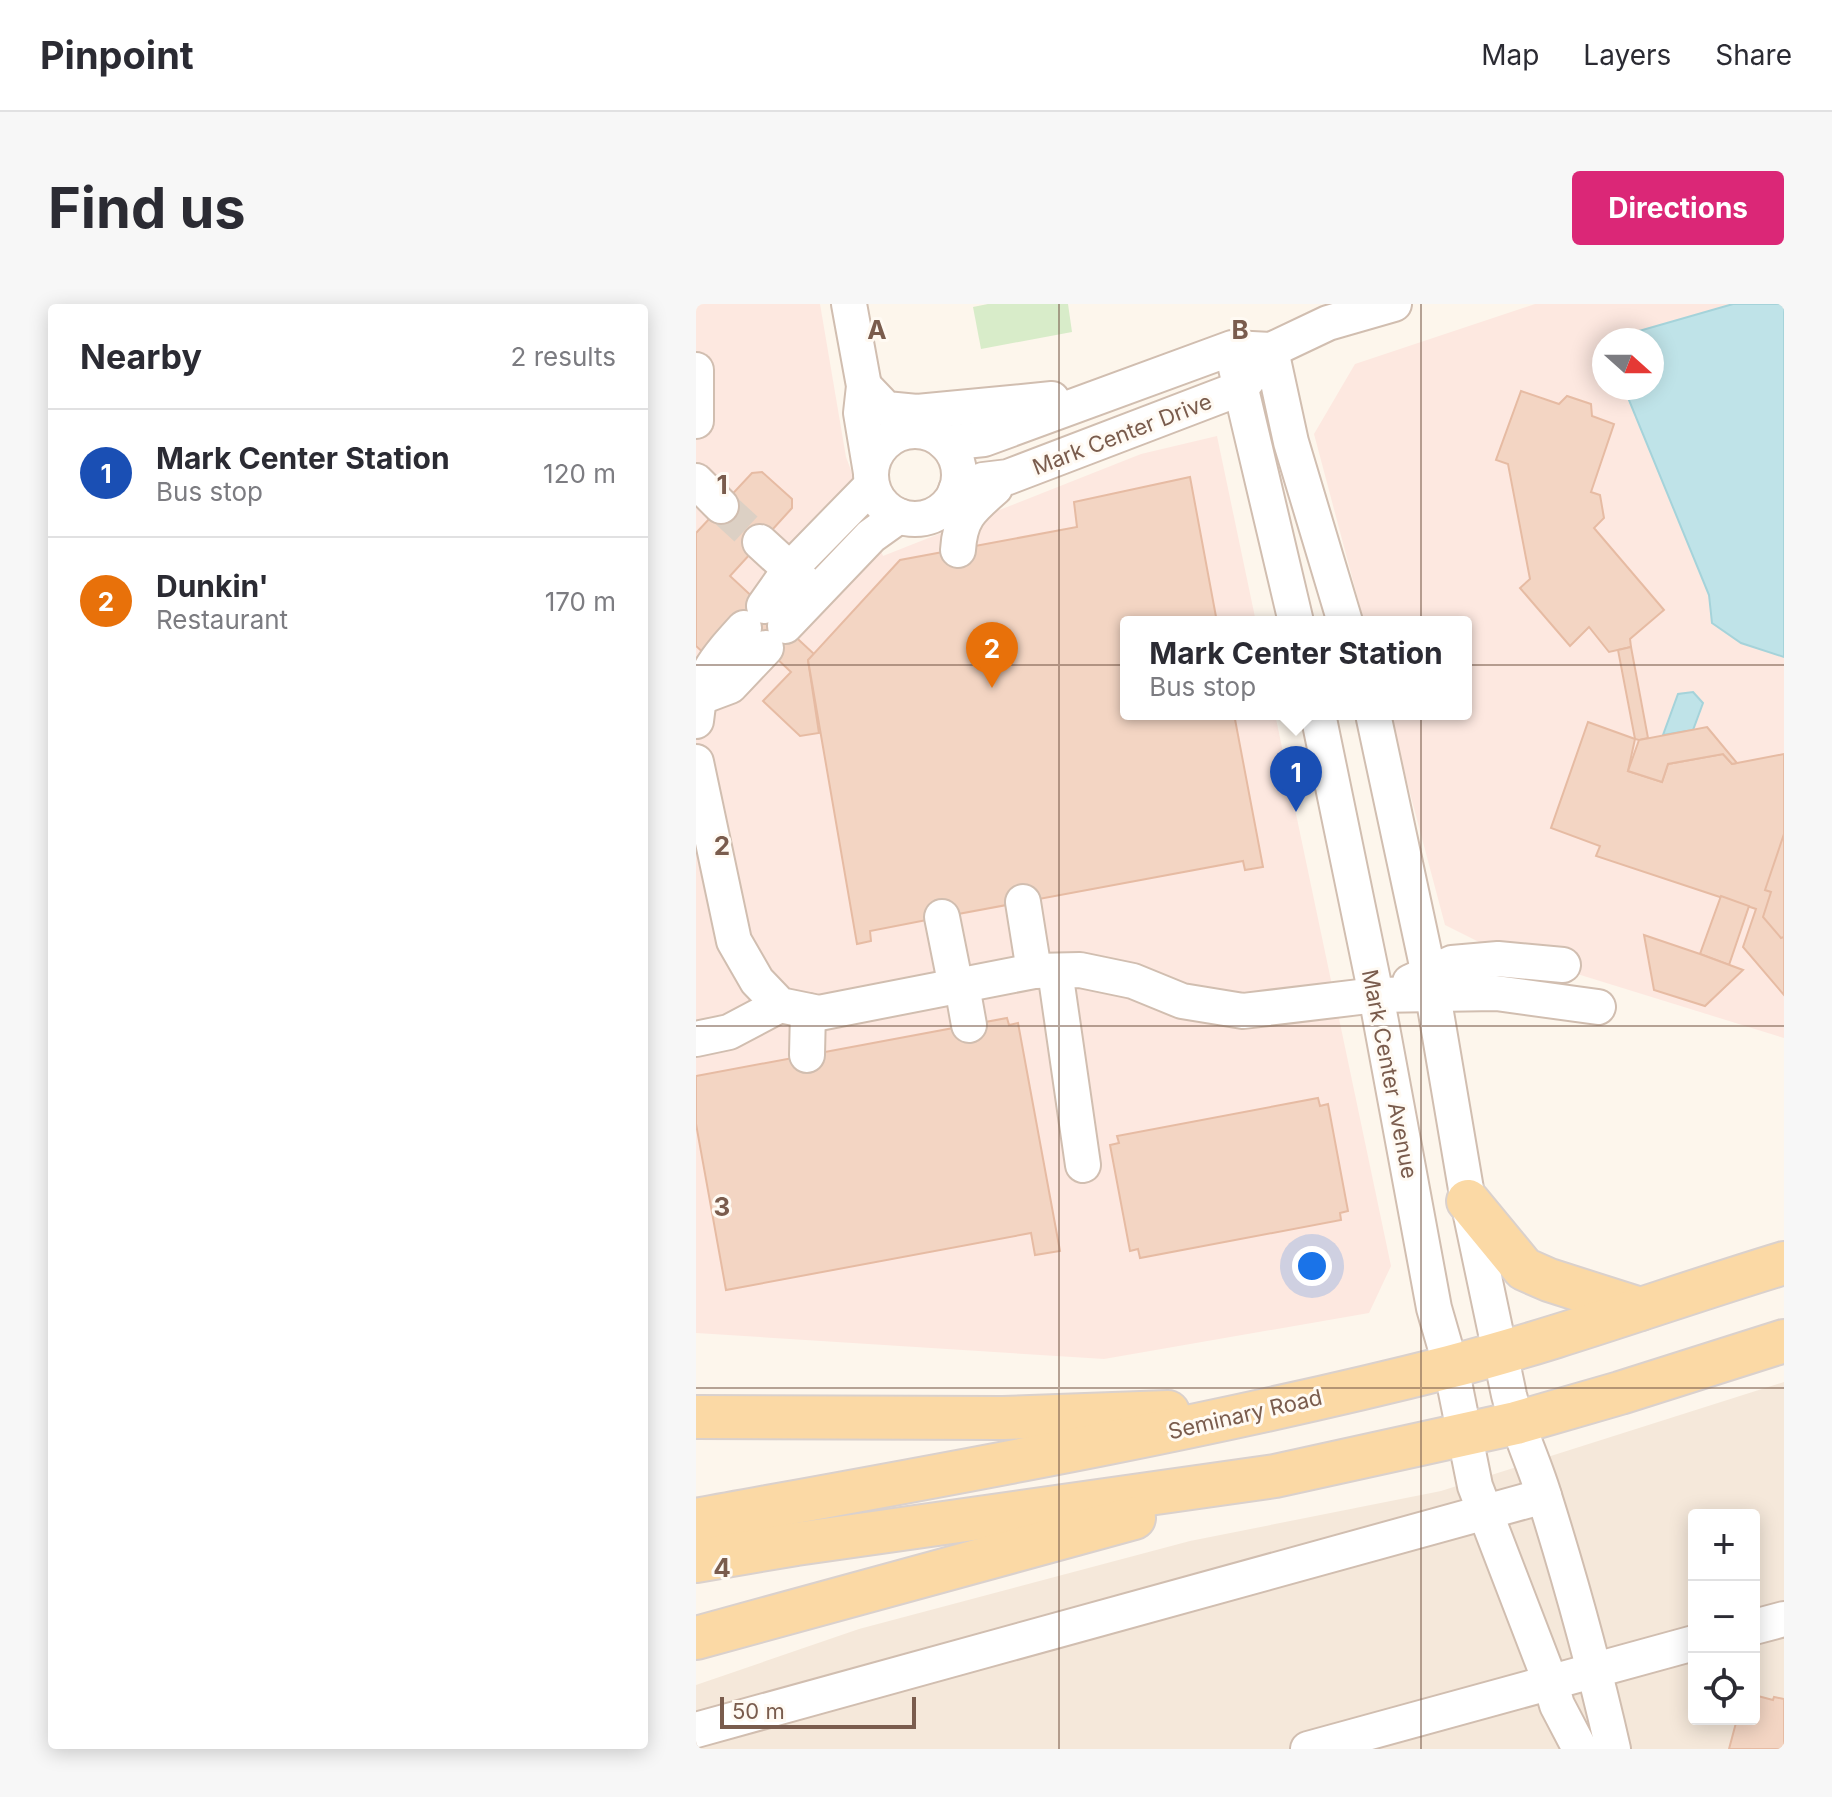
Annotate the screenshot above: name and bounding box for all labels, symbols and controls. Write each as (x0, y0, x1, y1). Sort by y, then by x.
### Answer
text: Pinpoint (40, 32, 194, 78)
text: Map (1481, 38, 1539, 72)
text: Layers (1583, 38, 1671, 72)
text: Share (1715, 38, 1792, 72)
button: Directions (1572, 171, 1784, 245)
text: Find us (48, 174, 246, 242)
text: A (867, 314, 887, 345)
text: B (1231, 314, 1249, 345)
north arrow (1592, 328, 1664, 400)
text: Nearby (80, 336, 202, 377)
text: 2 results (511, 341, 616, 372)
street label: Mark Center Drive (1029, 388, 1215, 480)
text: Mark Center Station (156, 440, 450, 476)
text: 1 (100, 458, 112, 489)
text: 120 m (543, 458, 616, 489)
text: 1 (716, 469, 728, 500)
text: Bus stop (156, 476, 263, 507)
text: Dunkin' (156, 568, 269, 604)
text: 2 (98, 586, 114, 617)
text: 170 m (545, 586, 616, 617)
text: Restaurant (156, 604, 288, 635)
popup (1120, 616, 1472, 720)
pin: 2 (966, 622, 1018, 688)
text: Mark Center Station (1149, 635, 1443, 671)
text: Bus stop (1149, 671, 1256, 702)
pin: 1 (1270, 746, 1322, 812)
text: 2 (714, 830, 730, 861)
street label: Mark Center Avenue (1357, 967, 1423, 1181)
text: 3 (714, 1191, 730, 1222)
your location (1292, 1246, 1332, 1286)
street label: Seminary Road (1166, 1384, 1324, 1444)
map controls (1688, 1509, 1760, 1725)
button: + (1688, 1509, 1760, 1581)
text: 4 (713, 1552, 731, 1583)
button: − (1688, 1581, 1760, 1653)
button: locate (1688, 1653, 1760, 1725)
scale bar (720, 1693, 916, 1729)
text: 50 m (732, 1698, 785, 1724)

